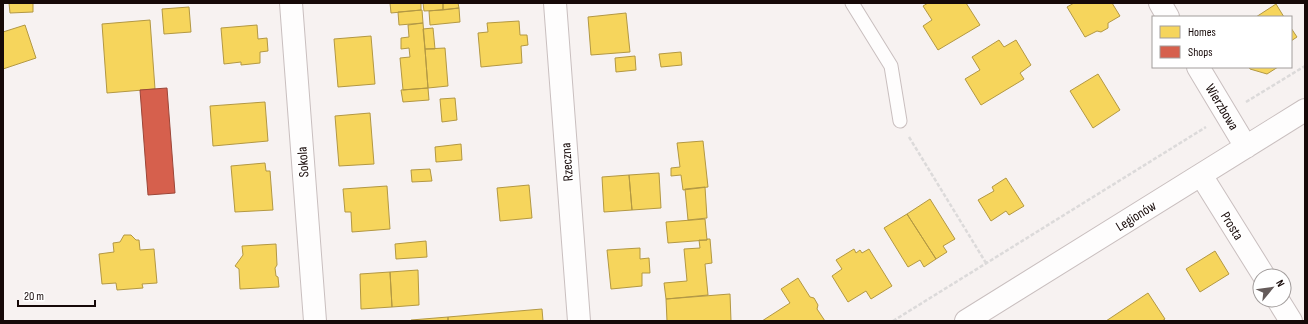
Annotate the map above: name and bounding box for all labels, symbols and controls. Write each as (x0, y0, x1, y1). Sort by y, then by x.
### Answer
legend (1152, 16, 1292, 68)
text: Homes (1188, 25, 1216, 40)
text: Shops (1188, 45, 1213, 60)
street label: Wierzbowa (1202, 81, 1242, 133)
street label: Rzeczna (557, 142, 577, 182)
street label: Sokola (293, 146, 313, 178)
street label: Legionów (1113, 197, 1159, 235)
street label: Prosta (1217, 209, 1247, 243)
north arrow (1252, 268, 1292, 308)
text: N (1273, 278, 1287, 289)
scale bar (18, 282, 95, 308)
text: 20 m (24, 289, 44, 304)

